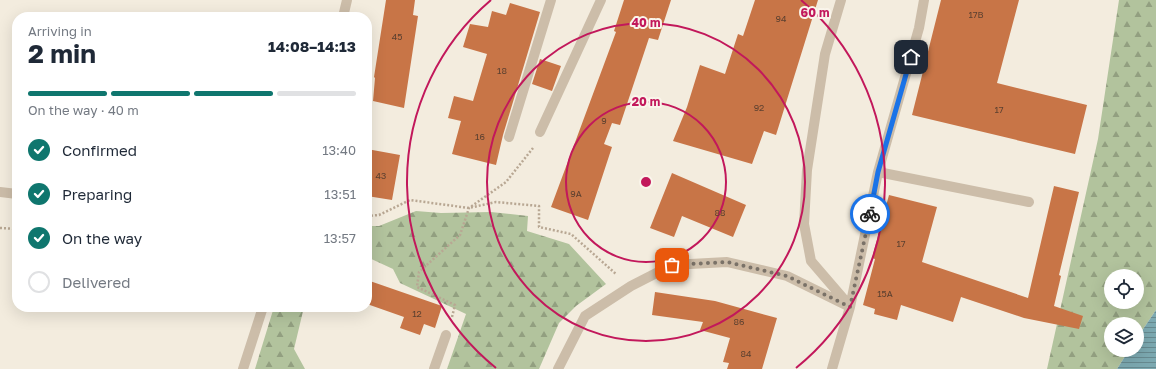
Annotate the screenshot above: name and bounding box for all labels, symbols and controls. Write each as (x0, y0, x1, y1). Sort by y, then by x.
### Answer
text: 60 m (801, 5, 829, 20)
house number: 17В (968, 9, 984, 20)
house number: 94 (776, 13, 787, 24)
text: 40 m (632, 15, 660, 30)
text: Arriving in (28, 23, 92, 39)
house number: 45 (392, 31, 402, 42)
text: 14:08–14:13 (268, 37, 356, 55)
text: 2 min (28, 38, 96, 69)
pin (894, 40, 928, 74)
icon: home (900, 46, 922, 68)
house number: 18 (497, 65, 507, 76)
text: 20 m (632, 94, 660, 109)
text: On the way · 40 m (28, 102, 139, 118)
house number: 92 (754, 102, 764, 113)
house number: 17 (994, 104, 1004, 115)
house number: 9 (601, 115, 607, 126)
house number: 16 (475, 131, 485, 142)
icon: check (28, 139, 50, 161)
text: Confirmed (62, 141, 137, 159)
text: 13:40 (322, 142, 356, 158)
house number: 43 (376, 170, 386, 181)
centre of rings (639, 175, 653, 189)
icon: check (28, 183, 50, 205)
text: Preparing (62, 185, 132, 203)
text: 13:51 (324, 186, 356, 202)
house number: 9А (570, 188, 582, 199)
courier (850, 194, 890, 234)
icon: bike (859, 203, 881, 225)
house number: 88 (715, 207, 725, 218)
icon: check (28, 227, 50, 249)
text: On the way (62, 229, 142, 247)
text: 13:57 (324, 230, 356, 246)
house number: 17 (896, 238, 906, 249)
pin (655, 248, 689, 282)
icon: bag (661, 254, 683, 276)
map controls (1104, 269, 1144, 357)
button: locate (1104, 269, 1144, 309)
text: Delivered (62, 273, 130, 291)
house number: 15А (877, 288, 893, 299)
house number: 12 (412, 308, 422, 319)
house number: 86 (734, 316, 744, 327)
button: layers (1104, 317, 1144, 357)
house number: 84 (741, 348, 752, 359)

